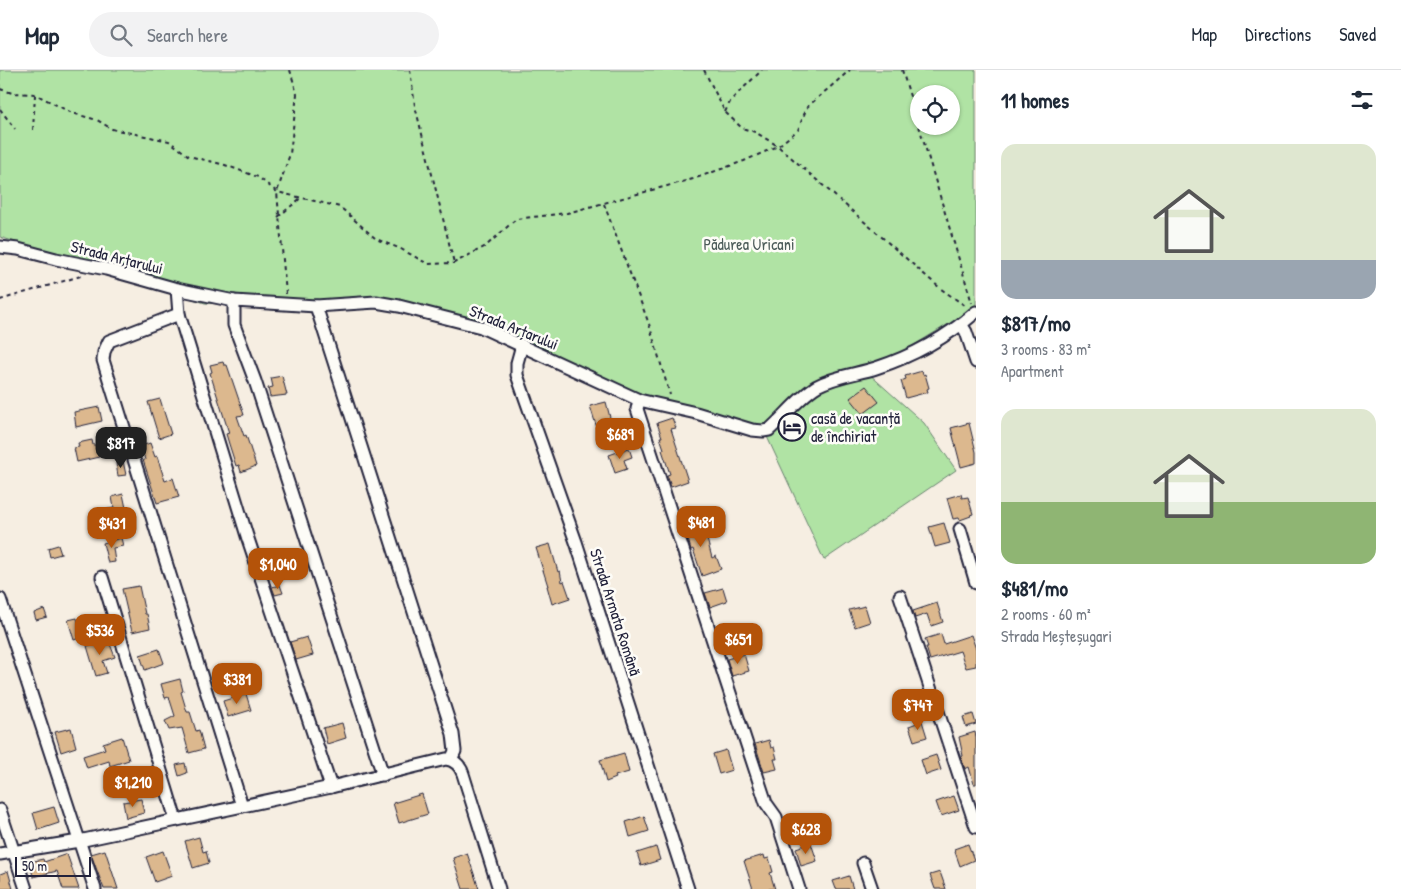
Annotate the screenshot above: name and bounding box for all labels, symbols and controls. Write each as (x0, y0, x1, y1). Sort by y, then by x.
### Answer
search box (89, 12, 439, 57)
text: Map (25, 19, 59, 51)
icon: search (107, 21, 135, 49)
text: Search here (147, 22, 228, 48)
text: Map (1192, 22, 1217, 47)
text: Directions (1245, 22, 1311, 47)
text: Saved (1339, 22, 1376, 47)
map controls (910, 85, 960, 135)
button: locate (910, 85, 960, 135)
text: 11 homes (1001, 86, 1069, 115)
icon: filters (1348, 86, 1376, 114)
icon: home (1144, 176, 1234, 266)
park label: Pădurea Uricani (704, 233, 794, 255)
street label: Strada Arțarului (69, 235, 165, 279)
street label: Strada Arțarului (466, 299, 562, 355)
text: $817/mo (1001, 309, 1070, 338)
text: 3 rooms · 83 m² (1001, 338, 1091, 360)
text: Apartment (1001, 360, 1064, 382)
place label: casă de vacanță de închiriat (811, 407, 900, 447)
hotel icon: casă de vacanță de închiriat (777, 412, 807, 442)
pin: $689 (590, 418, 650, 460)
text: $689 (606, 423, 634, 445)
pin: $817 (91, 426, 151, 469)
text: $817 (107, 432, 135, 454)
icon: home (1144, 441, 1234, 531)
pin: $431 (82, 506, 142, 549)
pin: $481 (671, 506, 731, 548)
text: $481 (688, 511, 714, 533)
text: $431 (98, 512, 126, 534)
street label: Strada Armata Română (585, 546, 647, 678)
pin: $1,040 (237, 548, 319, 590)
text: $1,040 (259, 553, 297, 575)
text: $481/mo (1001, 574, 1068, 603)
text: 2 rooms · 60 m² (1001, 603, 1091, 625)
pin: $536 (70, 614, 130, 656)
text: $536 (86, 619, 114, 641)
pin: $651 (708, 622, 768, 665)
text: Strada Meșteșugari (1001, 625, 1112, 647)
text: $651 (724, 628, 752, 650)
pin: $381 (207, 662, 267, 705)
text: $381 (223, 668, 251, 690)
pin: $747 (888, 688, 948, 731)
text: $747 (903, 694, 933, 716)
pin: $1,210 (92, 766, 174, 808)
text: $1,210 (114, 771, 152, 793)
pin: $628 (776, 812, 836, 855)
text: $628 (792, 818, 820, 840)
scale bar (15, 854, 91, 877)
text: 50 m (22, 856, 47, 875)

